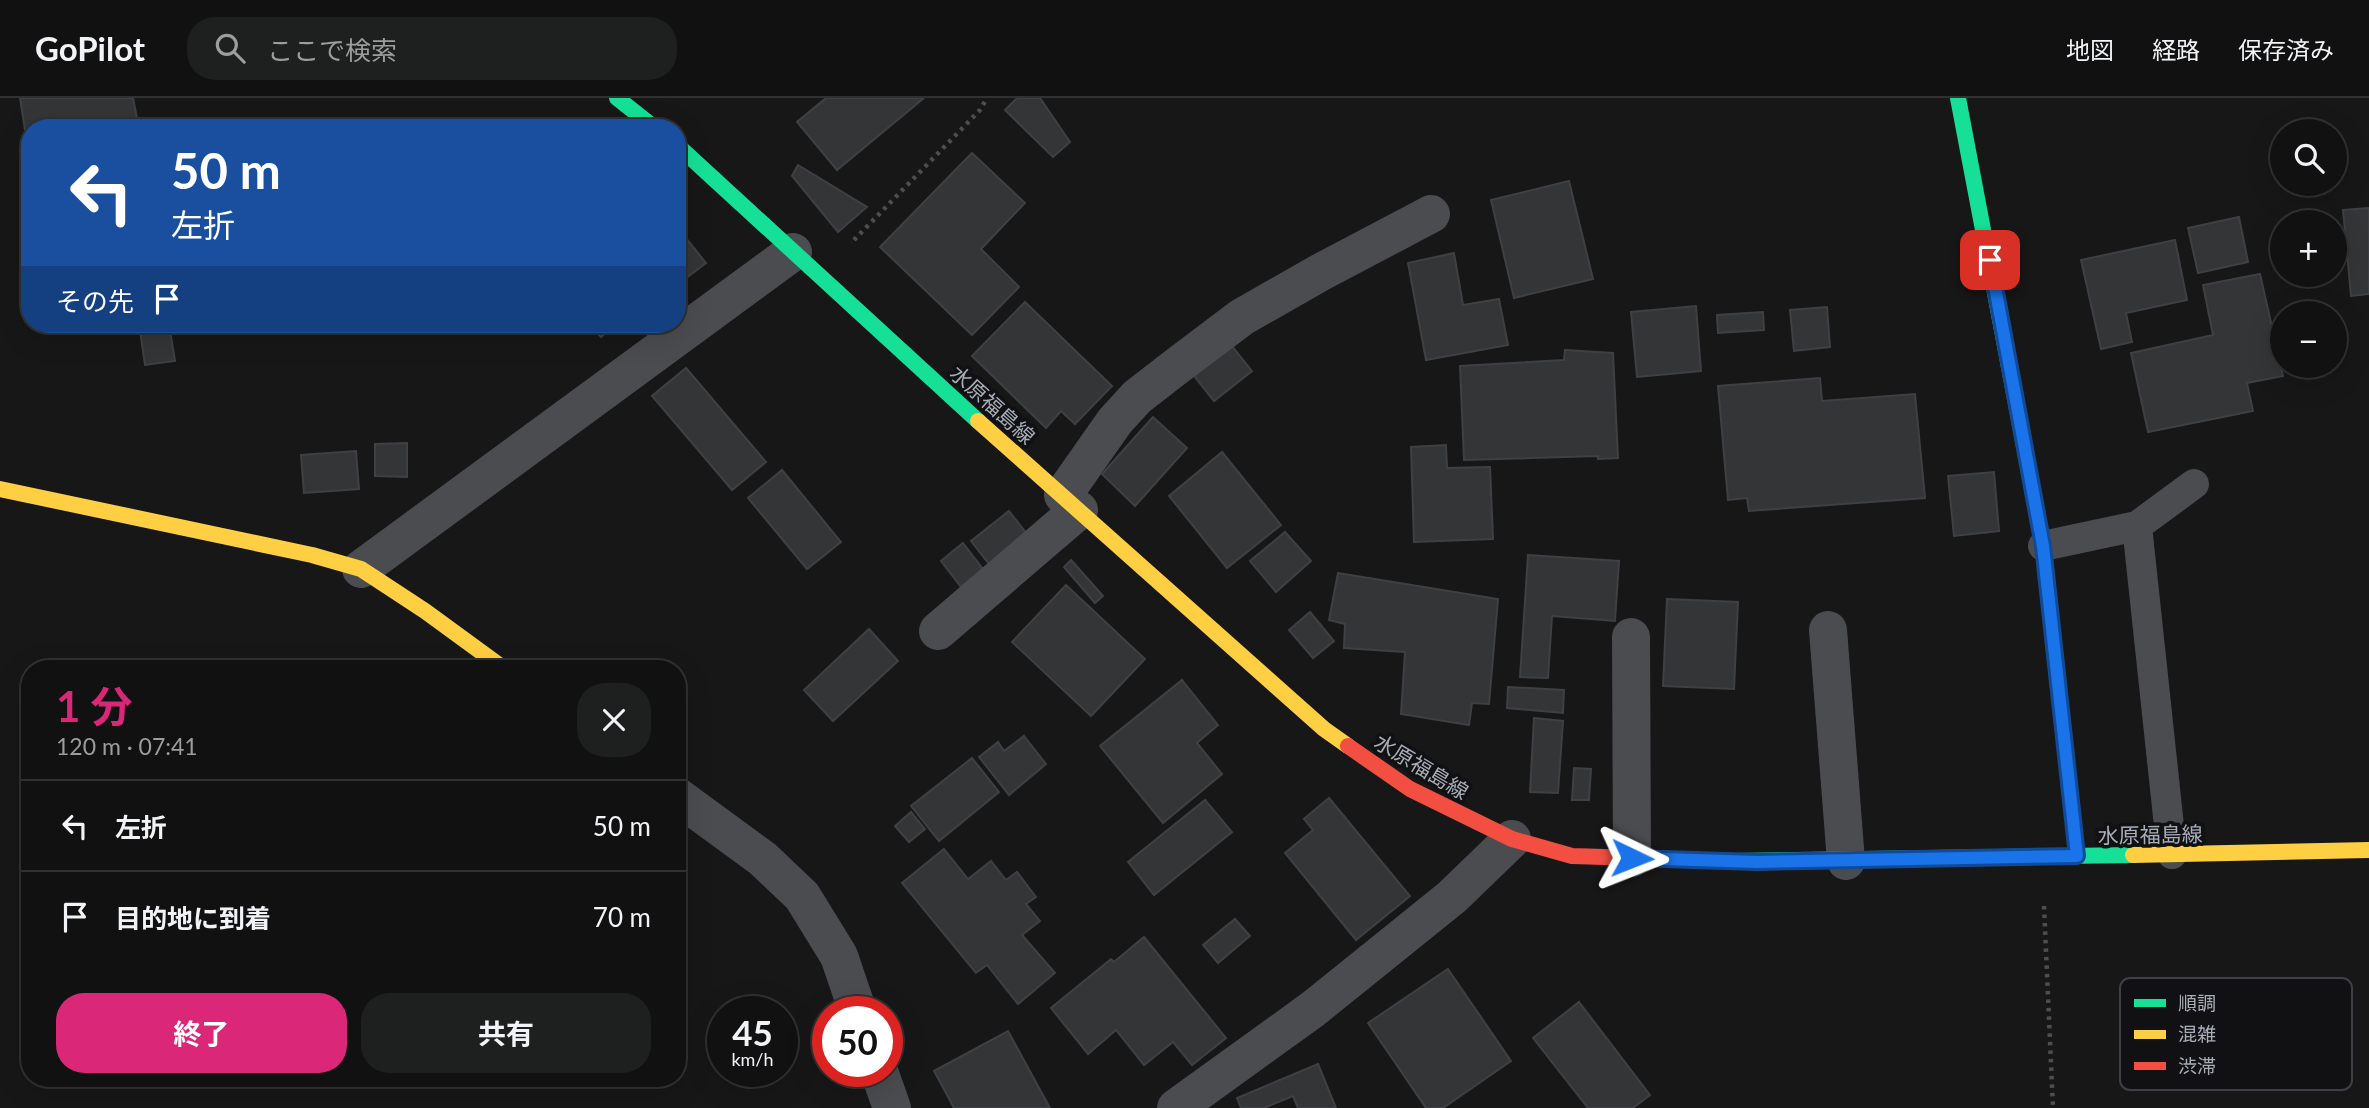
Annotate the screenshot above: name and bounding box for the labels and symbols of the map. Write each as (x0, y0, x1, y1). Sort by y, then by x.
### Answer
pin (1960, 230, 2020, 290)
street label: 水原福島線 (946, 360, 1040, 448)
street label: 水原福島線 (1371, 728, 1473, 804)
position arrow (1595, 821, 1669, 895)
street label: 水原福島線 (2097, 821, 2203, 847)
legend (2120, 978, 2352, 1090)
text: 順調 (2178, 991, 2216, 1014)
speed limit sign: 50 (812, 996, 903, 1087)
text: 混雑 (2178, 1022, 2216, 1045)
text: 渋滞 (2178, 1054, 2216, 1077)

